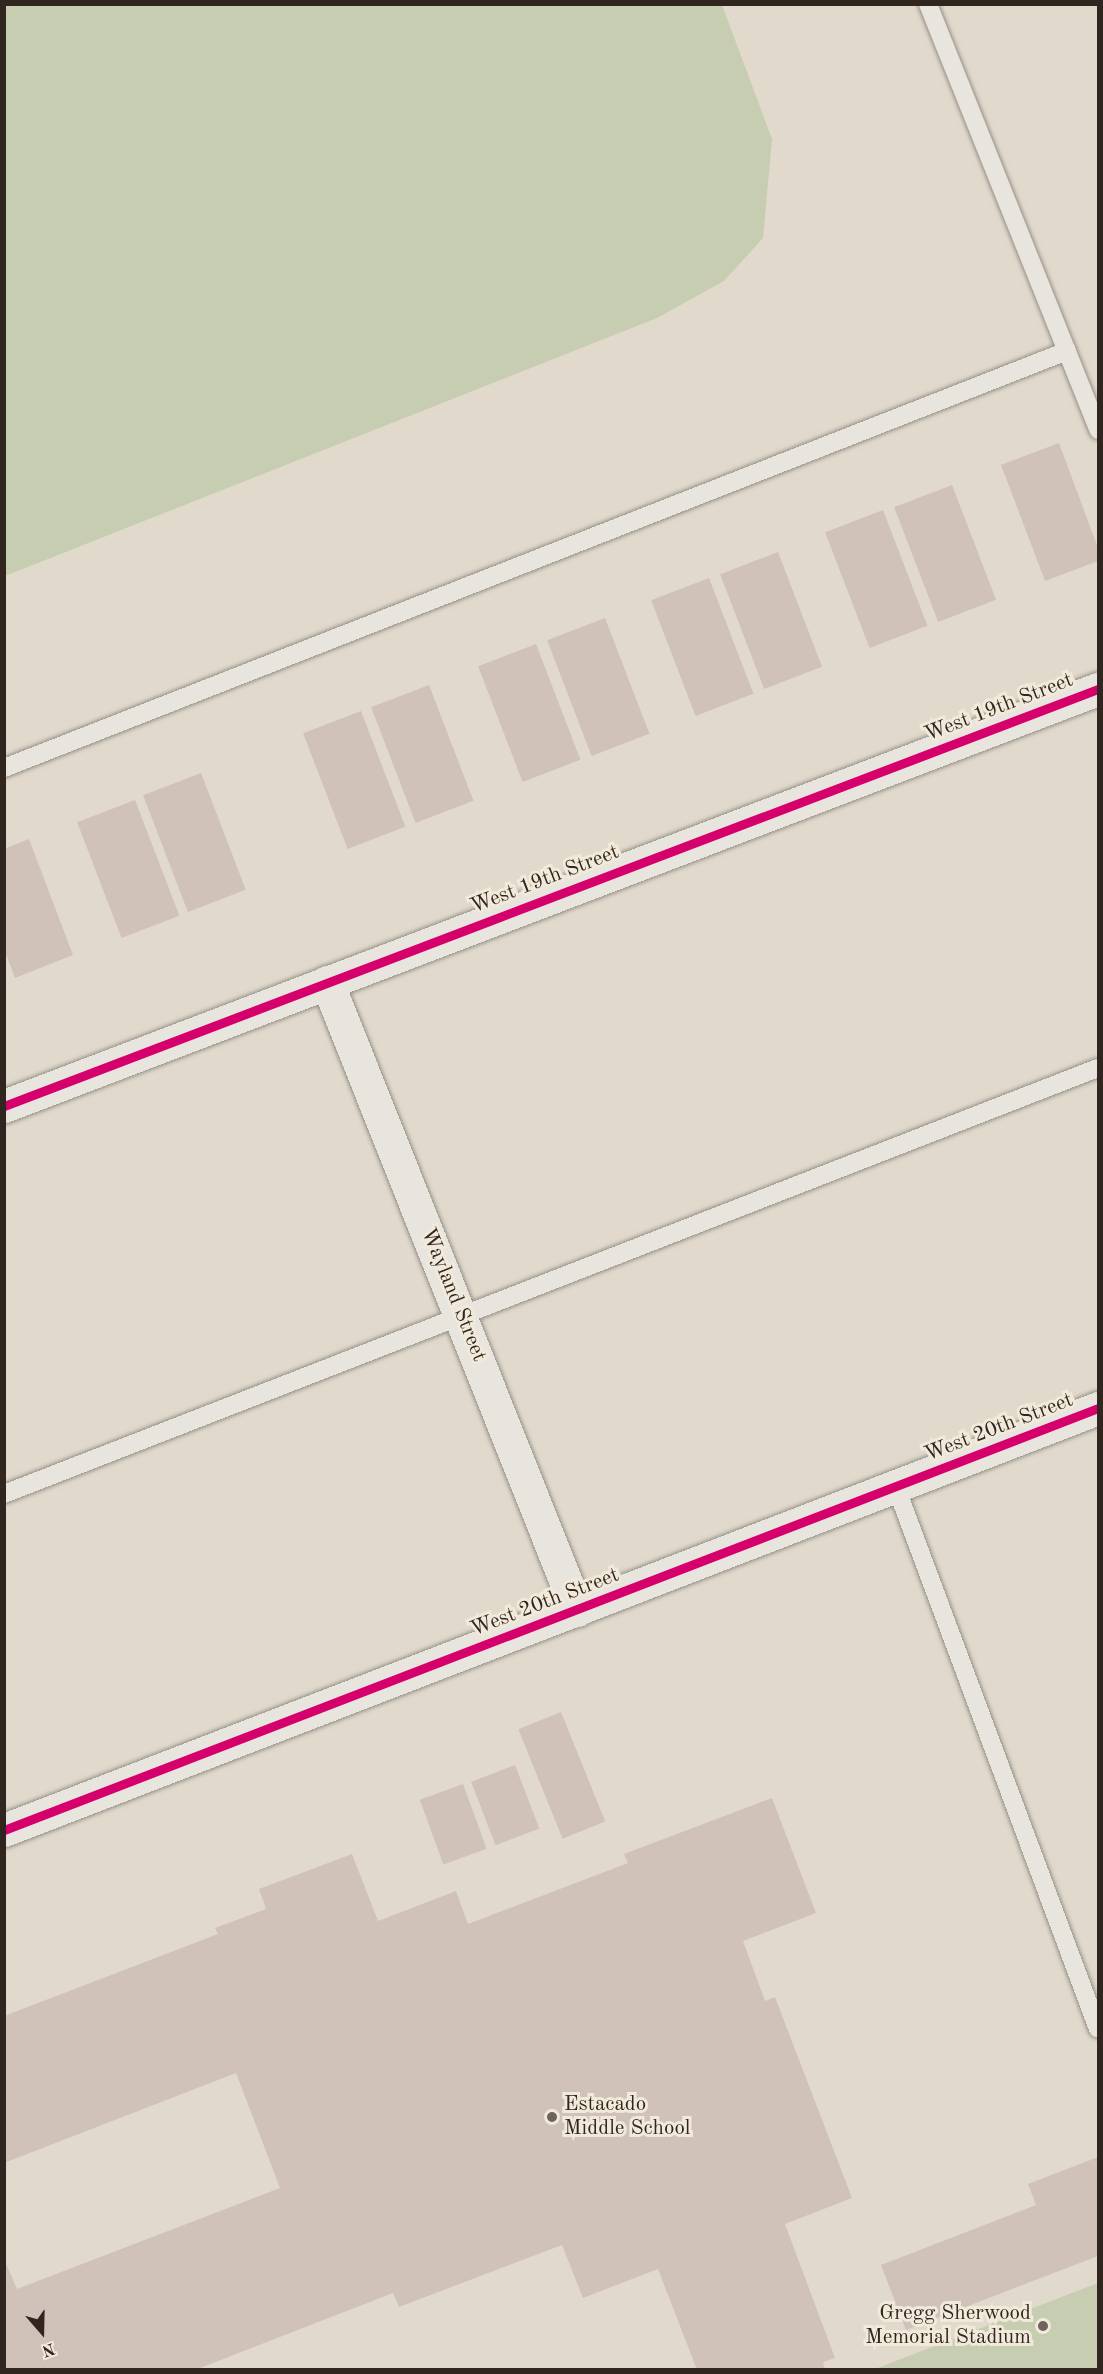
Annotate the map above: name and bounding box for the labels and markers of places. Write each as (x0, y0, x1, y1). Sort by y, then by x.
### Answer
place label: Estacado Middle School (564, 2092, 691, 2142)
marker: Estacado Middle School (545, 2110, 559, 2124)
place label: Gregg Sherwood Memorial Stadium (865, 2301, 1031, 2351)
marker: Gregg Sherwood Memorial Stadium (1036, 2319, 1050, 2333)

